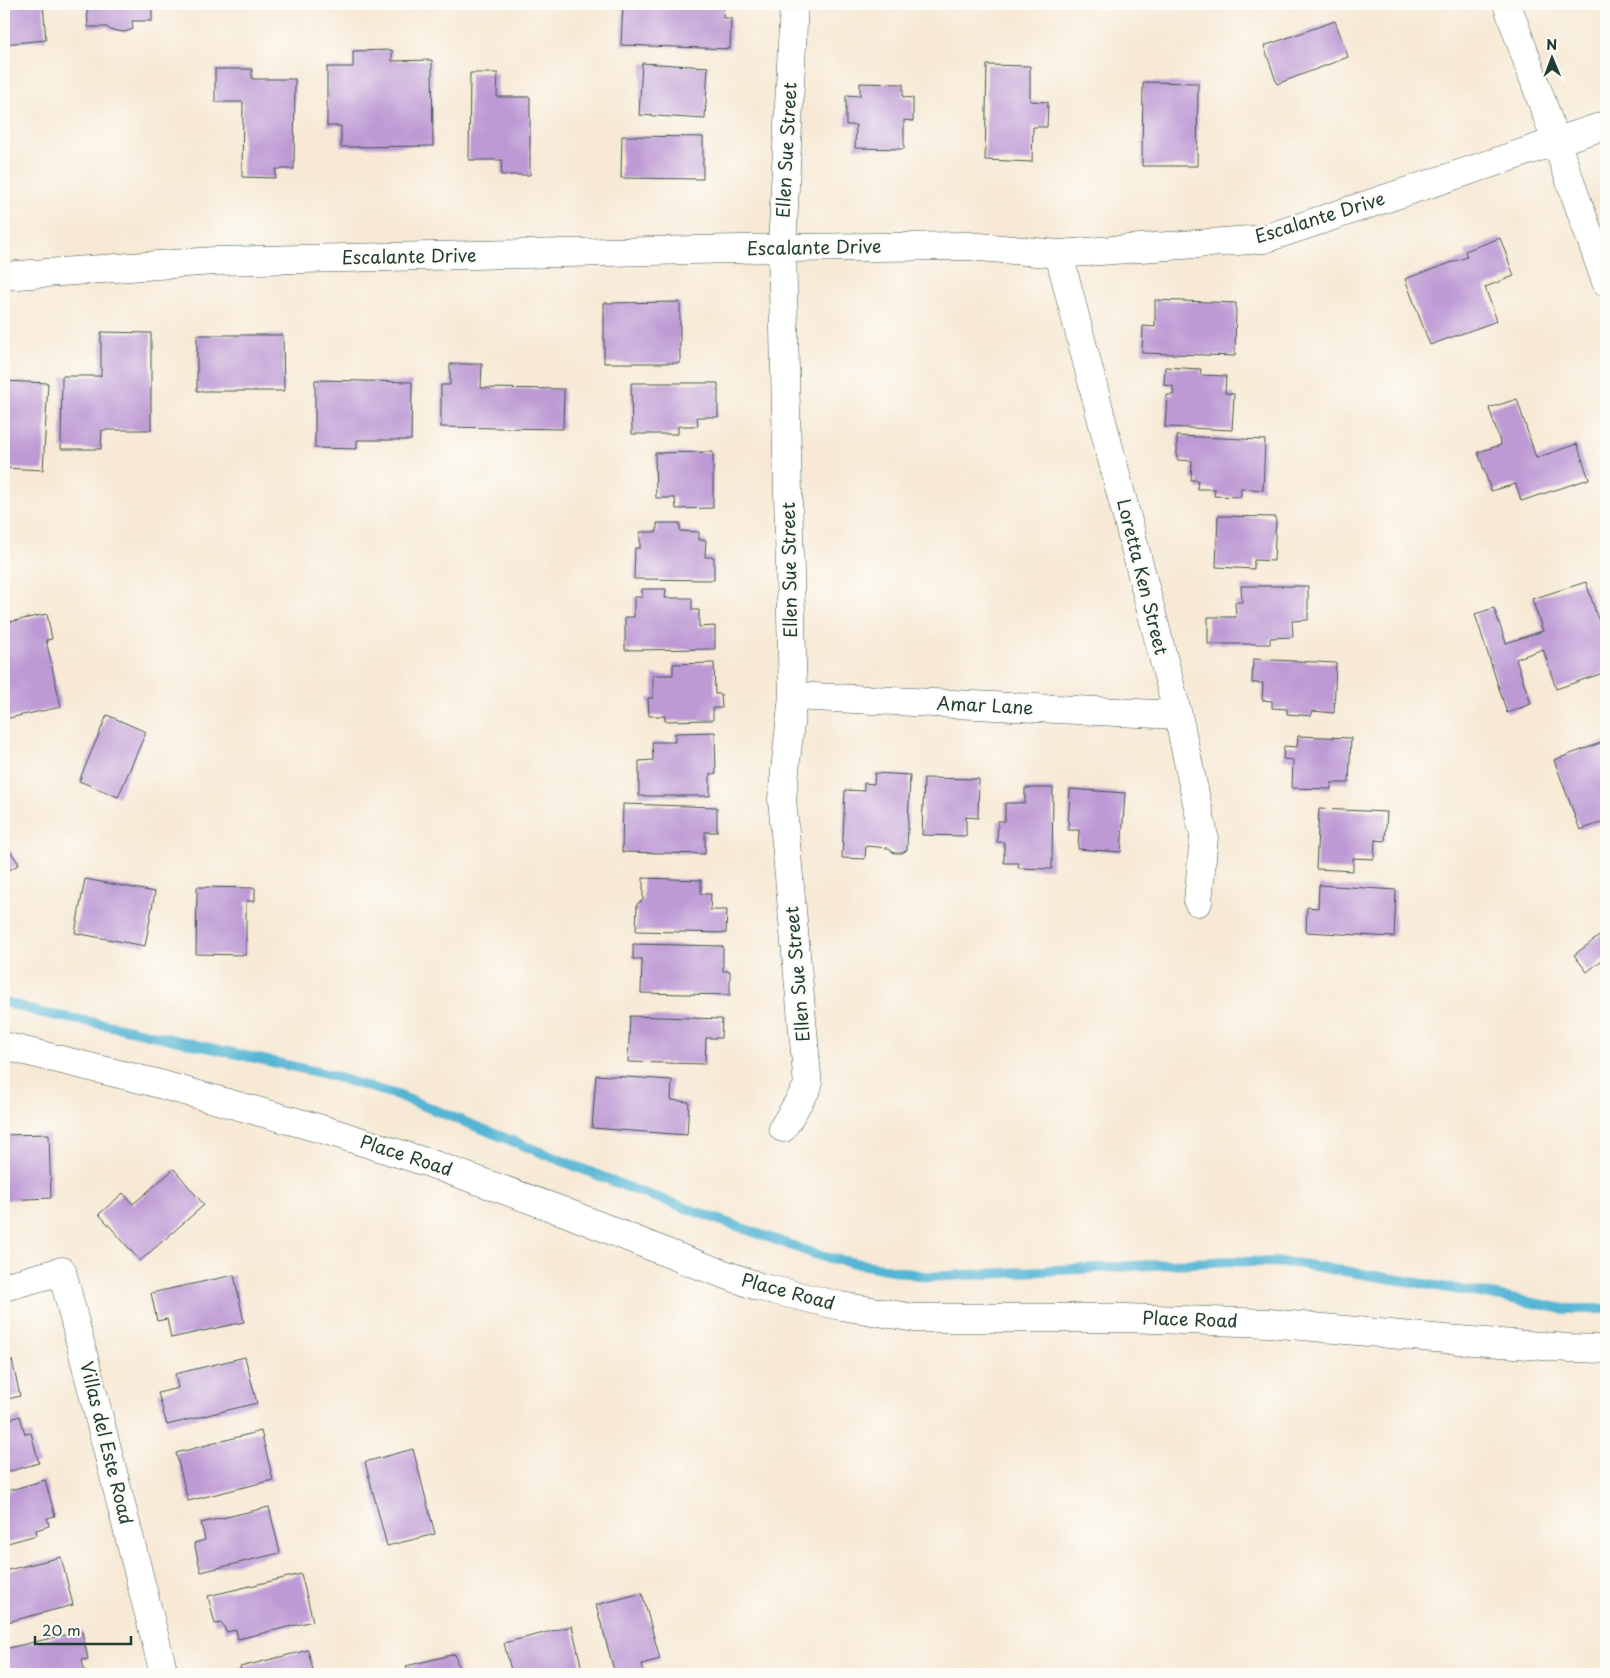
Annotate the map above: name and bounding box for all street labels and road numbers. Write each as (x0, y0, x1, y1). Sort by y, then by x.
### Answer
street label: Ellen Sue Street (768, 81, 803, 218)
street label: Escalante Drive (1251, 184, 1388, 249)
street label: Escalante Drive (746, 232, 882, 261)
street label: Escalante Drive (341, 241, 477, 270)
street label: Loretta Ken Street (1111, 496, 1176, 658)
street label: Ellen Sue Street (774, 502, 803, 638)
street label: Amar Lane (936, 688, 1034, 721)
street label: Ellen Sue Street (777, 905, 816, 1043)
street label: Place Road (357, 1127, 456, 1182)
street label: Place Road (739, 1265, 838, 1316)
street label: Place Road (1142, 1303, 1238, 1334)
street label: Villas del Este Road (74, 1358, 141, 1527)

